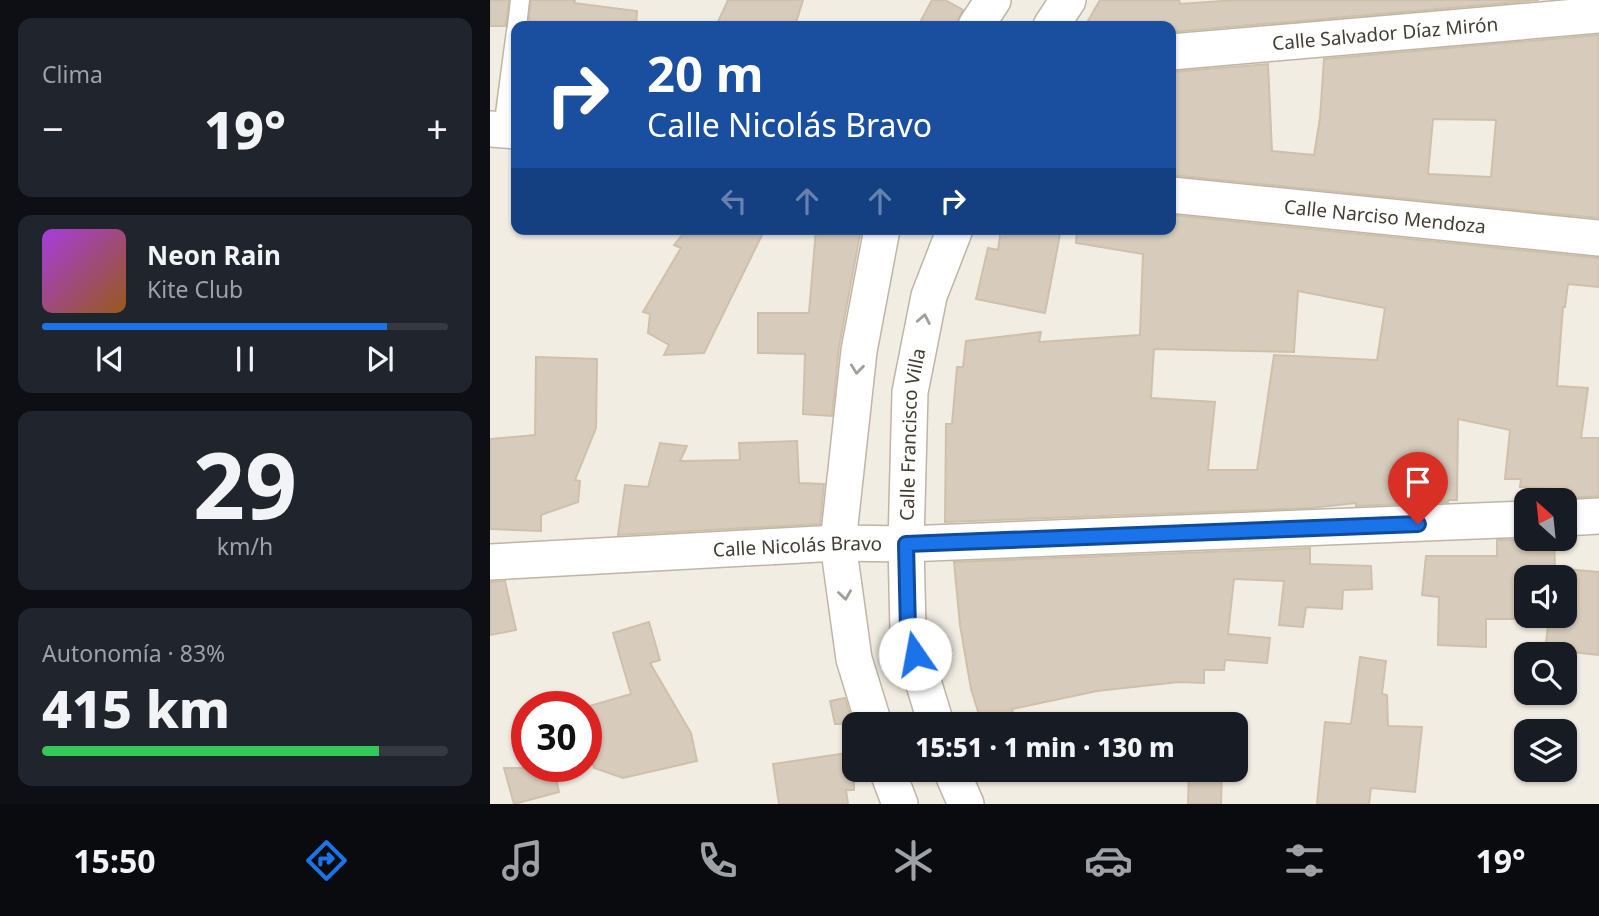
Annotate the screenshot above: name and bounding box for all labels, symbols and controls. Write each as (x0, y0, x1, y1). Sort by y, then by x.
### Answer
street label: Calle Salvador Díaz Mirón (1271, 11, 1499, 56)
text: 20 m (647, 40, 764, 106)
icon: right (532, 49, 623, 140)
text: Clima (42, 58, 103, 90)
text: 19° (204, 93, 286, 164)
text: − (42, 102, 64, 154)
text: + (426, 102, 448, 154)
text: Calle Nicolás Bravo (647, 103, 932, 146)
icon: left (715, 182, 753, 220)
icon: ahead (788, 182, 826, 220)
icon: ahead (861, 182, 899, 220)
icon: right (934, 182, 972, 220)
street label: Calle Narciso Mendoza (1283, 193, 1487, 240)
text: Neon Rain (147, 237, 281, 273)
text: Kite Club (147, 273, 243, 305)
one-way arrow (916, 313, 931, 325)
icon: previous (91, 340, 129, 378)
icon: pause (226, 340, 264, 378)
icon: next (361, 340, 399, 378)
street label: Calle Francisco Villa (894, 346, 931, 521)
one-way arrow (850, 363, 865, 374)
text: 29 (193, 422, 297, 546)
pin (1388, 452, 1448, 524)
icon: arrive (1399, 463, 1437, 501)
north arrow (1514, 488, 1577, 551)
map controls (1514, 488, 1577, 782)
text: km/h (217, 530, 273, 562)
street label: Calle Nicolás Bravo (712, 530, 882, 563)
button: sound (1514, 565, 1577, 628)
one-way arrow (838, 589, 853, 600)
position arrow (878, 617, 952, 691)
text: Autonomía · 83% (42, 637, 225, 669)
button: search (1514, 642, 1577, 705)
text: 415 km (42, 672, 230, 743)
speed limit sign: 30 (511, 691, 602, 782)
button: layers (1514, 719, 1577, 782)
text: 15:51 · 1 min · 130 m (915, 729, 1175, 765)
icon: directions (302, 836, 351, 885)
icon: music (498, 836, 547, 885)
icon: phone (693, 836, 742, 885)
icon: climate (889, 836, 938, 885)
icon: car (1084, 836, 1133, 885)
icon: filters (1280, 836, 1329, 885)
text: 15:50 (73, 839, 156, 882)
text: 19° (1475, 839, 1526, 882)

